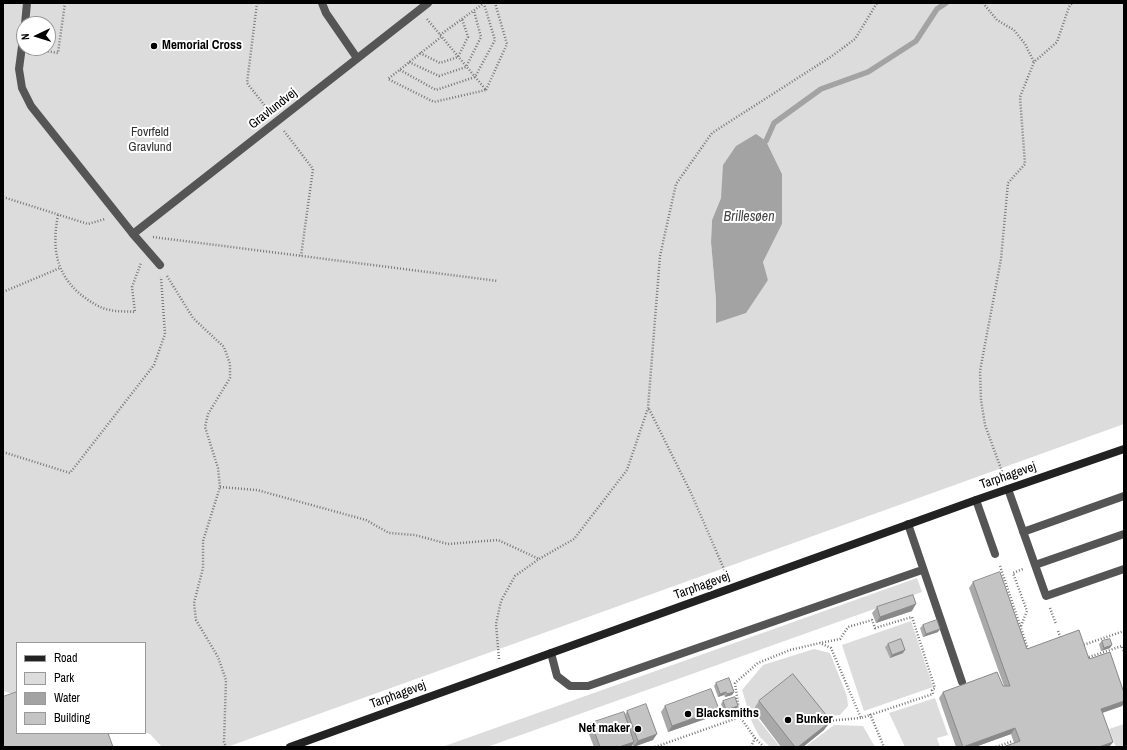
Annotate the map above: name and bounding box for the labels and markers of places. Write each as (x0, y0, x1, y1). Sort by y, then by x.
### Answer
place label: Memorial Cross (162, 38, 242, 54)
marker: Memorial Cross (149, 41, 159, 51)
place label: Blacksmiths (696, 706, 759, 722)
marker: Blacksmiths (683, 709, 693, 719)
place label: Bunker (796, 712, 833, 728)
marker: Bunker (783, 715, 793, 725)
place label: Net maker (578, 721, 630, 737)
marker: Net maker (633, 724, 643, 734)

